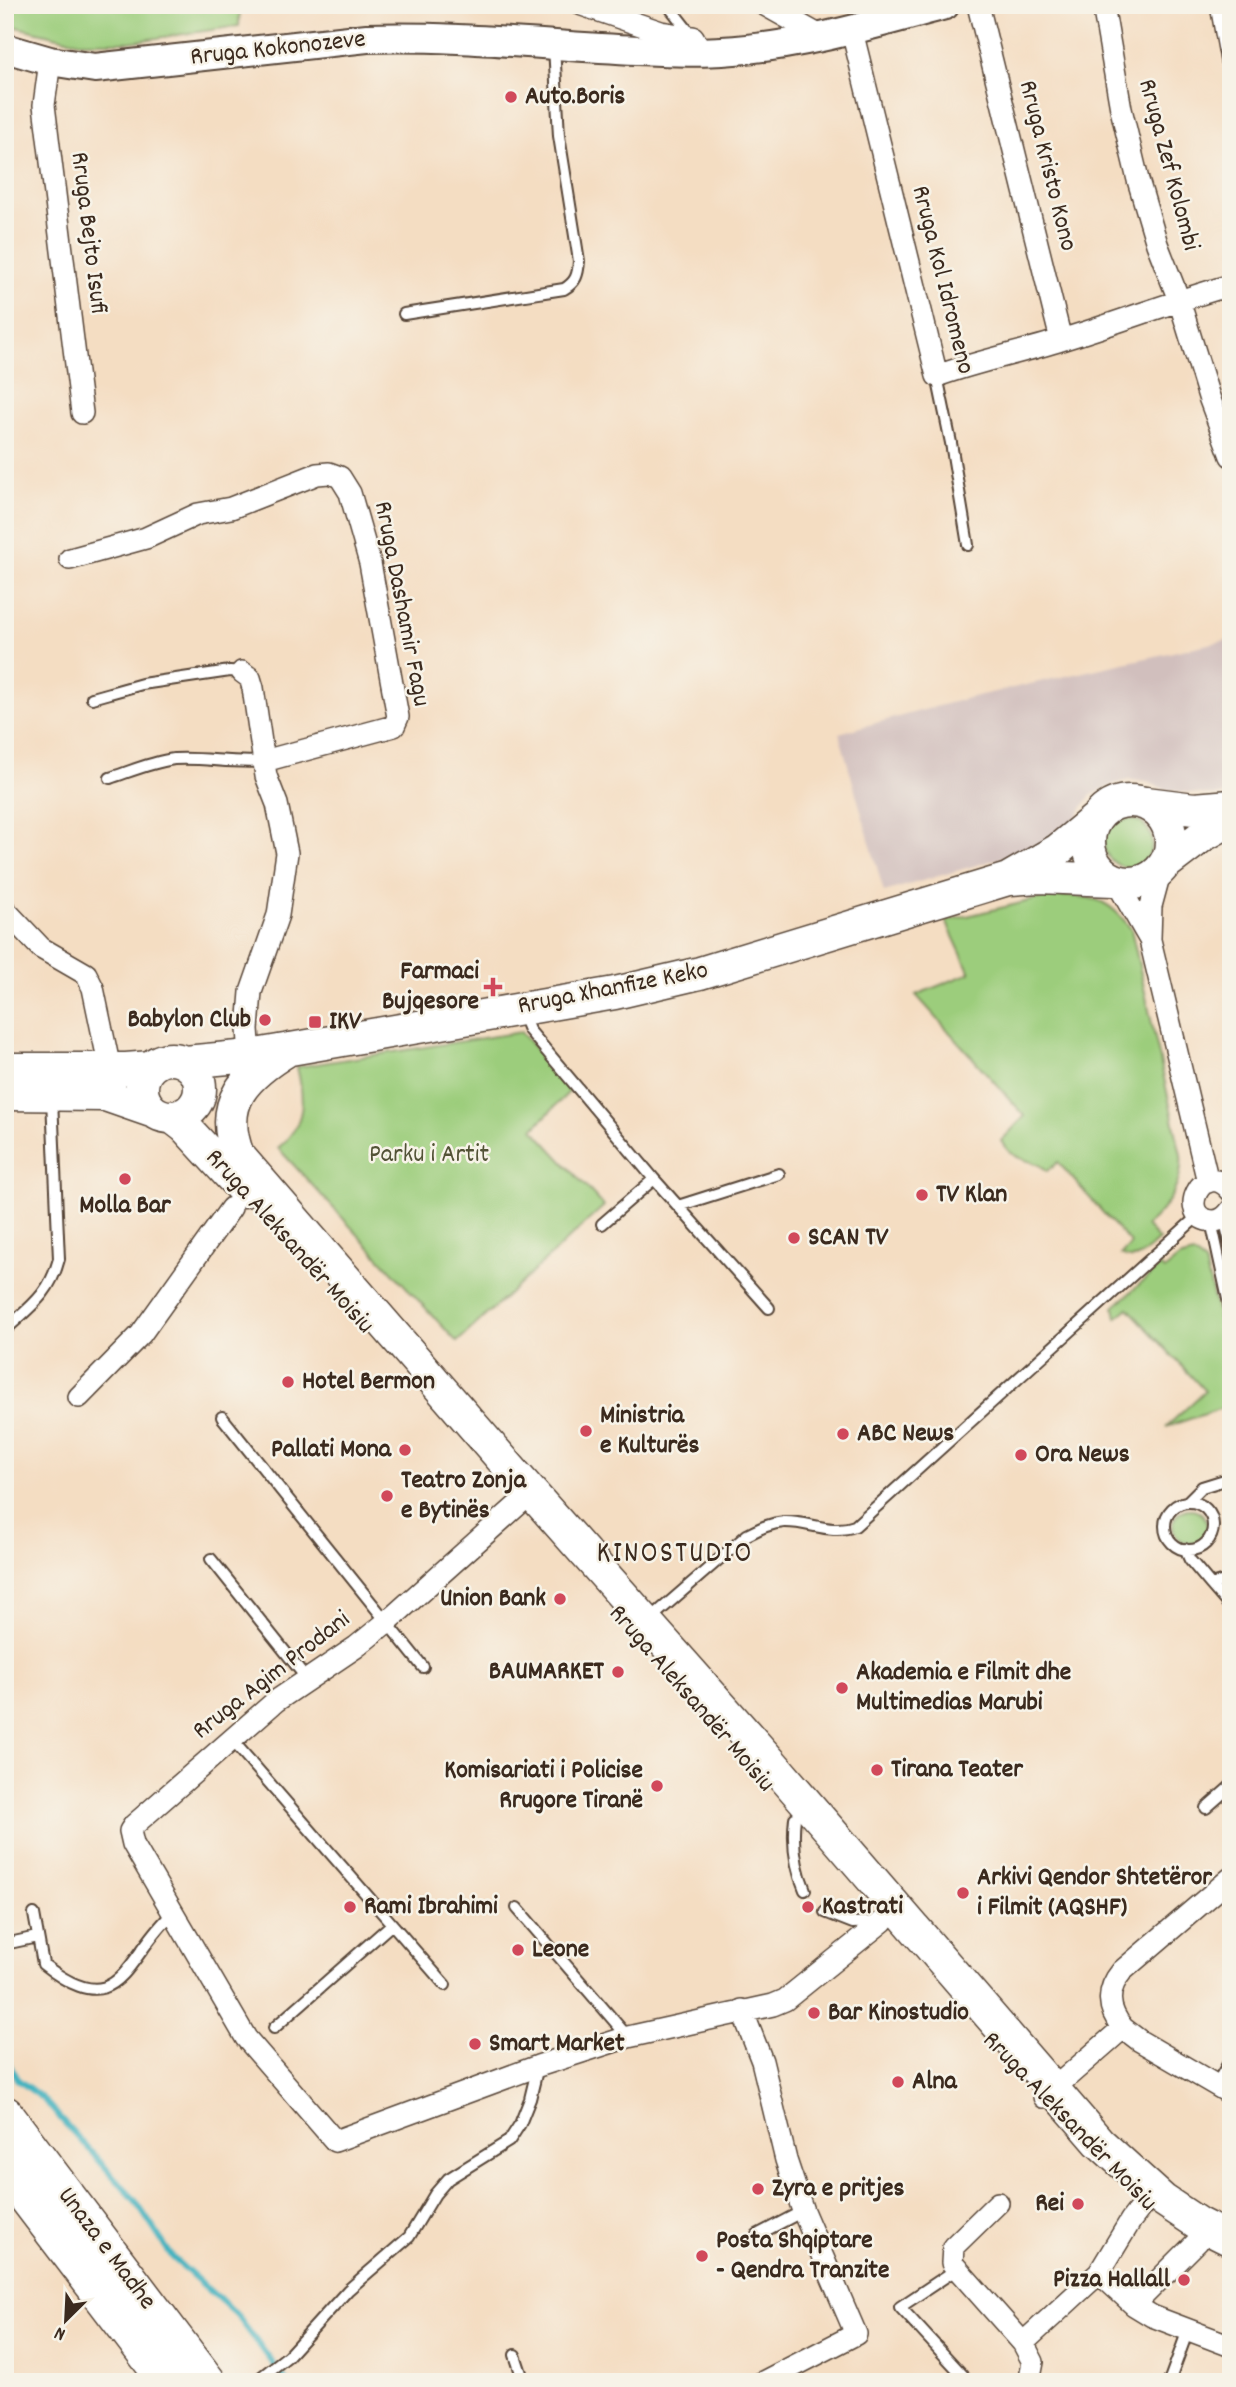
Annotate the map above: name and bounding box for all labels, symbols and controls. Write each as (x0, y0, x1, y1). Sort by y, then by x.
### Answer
street label: Rruga Kokonozeve (189, 21, 367, 77)
street label: Rruga Zef Kolombi (1127, 75, 1209, 255)
street label: Rruga Kristo Kono (1008, 77, 1086, 255)
place label: Auto.Boris (525, 79, 625, 116)
marker: Auto.Boris (503, 89, 519, 105)
street label: Rruga Bejto Isufi (60, 150, 116, 316)
street label: Rruga Kol Idromeno (901, 182, 983, 378)
street label: Rruga Dashamir Fagu (363, 498, 439, 710)
street label: Rruga Xhanfize Keko (515, 952, 711, 1026)
place label: Farmaci Bujqesore (382, 954, 479, 1021)
marker: Farmaci Bujqesore (485, 979, 501, 995)
place label: Babylon Club (127, 1002, 251, 1039)
place label: IKV (329, 1004, 362, 1041)
marker: Babylon Club (257, 1012, 273, 1028)
marker: IKV (307, 1014, 323, 1030)
park label: Parku i Artit (369, 1137, 489, 1174)
street label: Rruga Aleksandër Moisiu (196, 1141, 382, 1343)
marker: Molla Bar (117, 1171, 133, 1187)
place label: TV Klan (936, 1177, 1007, 1214)
marker: TV Klan (914, 1187, 930, 1203)
place label: Molla Bar (79, 1188, 171, 1225)
place label: SCAN TV (808, 1220, 889, 1257)
marker: SCAN TV (786, 1230, 802, 1246)
place label: Hotel Bermon (302, 1364, 435, 1401)
marker: Hotel Bermon (280, 1374, 296, 1390)
place label: Ministria e Kulturës (600, 1398, 699, 1465)
place label: ABC News (857, 1416, 954, 1453)
marker: Ministria e Kulturës (578, 1423, 594, 1439)
marker: ABC News (835, 1426, 851, 1442)
place label: Pallati Mona (271, 1432, 392, 1469)
place label: Ora News (1035, 1437, 1130, 1474)
marker: Pallati Mona (397, 1442, 413, 1458)
marker: Ora News (1013, 1447, 1029, 1463)
place label: Teatro Zonja e Bytinës (401, 1463, 527, 1530)
marker: Teatro Zonja e Bytinës (379, 1488, 395, 1504)
district label: KINOSTUDIO (597, 1534, 753, 1577)
place label: Union Bank (440, 1581, 546, 1618)
marker: Union Bank (552, 1591, 568, 1607)
street label: Rruga Aleksandër Moisiu (599, 1597, 783, 1801)
street label: Rruga Agim Prodani (185, 1602, 359, 1749)
place label: BAUMARKET (489, 1654, 605, 1691)
place label: Akademia e Filmit dhe Multimedias Marubi (856, 1655, 1071, 1722)
marker: BAUMARKET (610, 1664, 626, 1680)
marker: Akademia e Filmit dhe Multimedias Marubi (834, 1680, 850, 1696)
place label: Tirana Teater (891, 1752, 1023, 1789)
place label: Komisariati i Policise Rrugore Tiranë (444, 1753, 643, 1820)
marker: Tirana Teater (869, 1762, 885, 1778)
marker: Komisariati i Policise Rrugore Tiranë (649, 1778, 665, 1794)
place label: Arkivi Qendor Shtetëror i Filmit (AQSHF) (977, 1860, 1212, 1927)
marker: Arkivi Qendor Shtetëror i Filmit (AQSHF) (955, 1885, 971, 1901)
place label: Rami Ibrahimi (364, 1889, 498, 1926)
place label: Kastrati (822, 1889, 903, 1926)
marker: Rami Ibrahimi (342, 1899, 358, 1915)
marker: Kastrati (800, 1899, 816, 1915)
place label: Leone (532, 1932, 589, 1969)
marker: Leone (510, 1942, 526, 1958)
place label: Bar Kinostudio (828, 1995, 969, 2032)
marker: Bar Kinostudio (806, 2005, 822, 2021)
street label: Rruga Aleksandër Moisiu (973, 2023, 1165, 2221)
place label: Smart Market (489, 2026, 625, 2063)
marker: Smart Market (467, 2036, 483, 2052)
place label: Alna (912, 2064, 957, 2101)
marker: Alna (890, 2074, 906, 2090)
place label: Zyra e pritjes (772, 2171, 904, 2208)
street label: Unaza e Madhe (48, 2180, 164, 2318)
marker: Zyra e pritjes (750, 2181, 766, 2197)
place label: Rei (1035, 2186, 1064, 2223)
marker: Rei (1070, 2196, 1086, 2212)
place label: Posta Shqiptare - Qendra Tranzite (716, 2223, 889, 2290)
marker: Posta Shqiptare - Qendra Tranzite (694, 2248, 710, 2264)
place label: Pizza Hallall (1053, 2262, 1171, 2299)
marker: Pizza Hallall (1176, 2272, 1192, 2288)
north arrow (32, 2286, 102, 2356)
text: N (51, 2318, 70, 2347)

